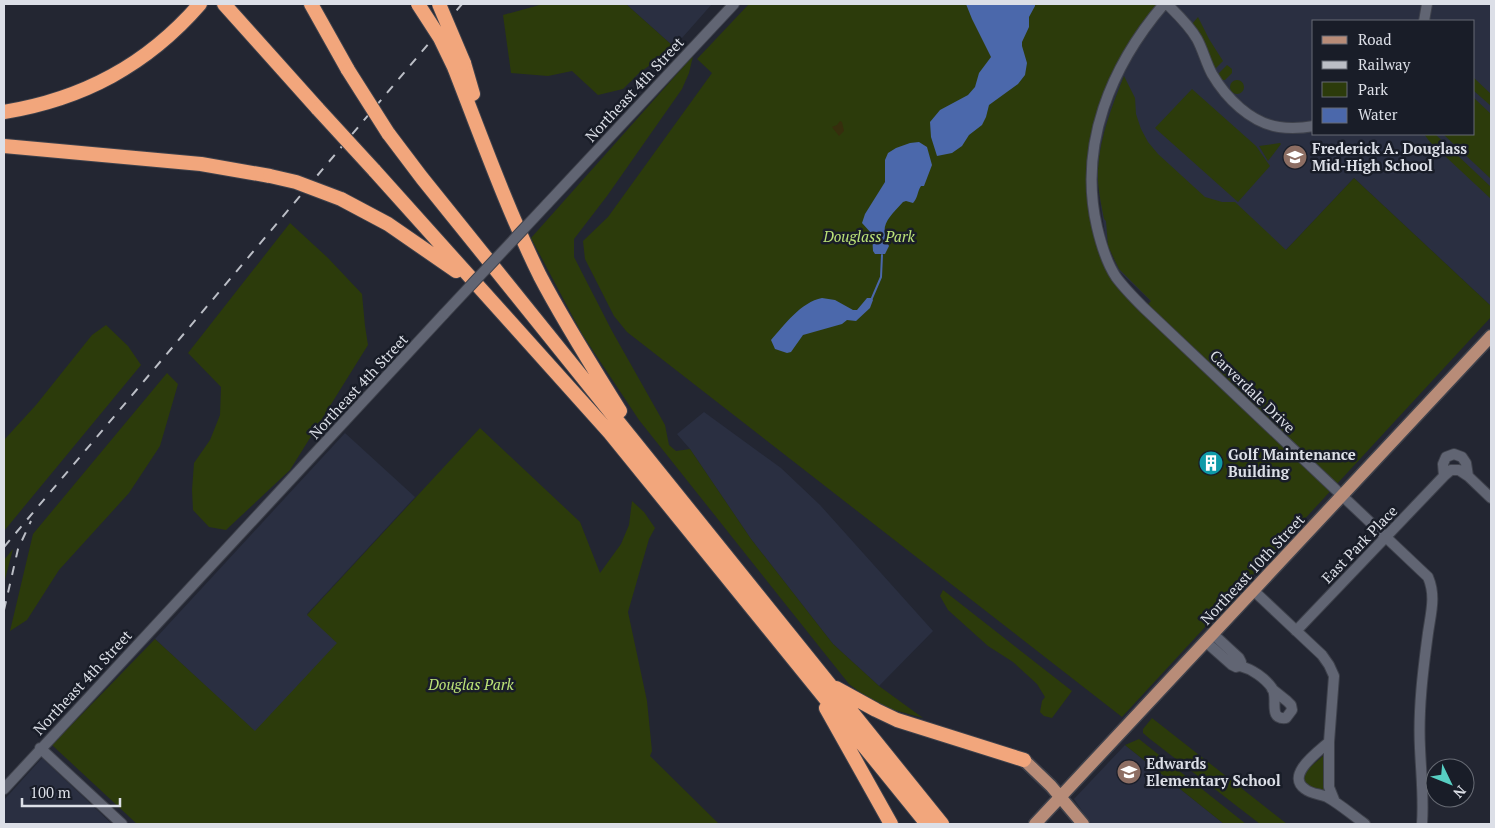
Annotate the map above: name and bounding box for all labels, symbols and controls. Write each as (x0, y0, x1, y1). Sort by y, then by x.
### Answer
legend (1312, 20, 1475, 135)
text: Road (1358, 29, 1391, 49)
street label: Northeast 4th Street (580, 32, 688, 146)
text: Railway (1358, 54, 1411, 74)
text: Park (1358, 79, 1388, 99)
text: Water (1358, 104, 1398, 124)
place label: Frederick A. Douglass Mid-High School (1312, 138, 1467, 175)
school or university icon: Frederick A. Douglass Mid-High School (1282, 144, 1308, 170)
park label: Douglass Park (822, 226, 916, 246)
street label: Northeast 4th Street (304, 329, 412, 443)
street label: Carverdale Drive (1206, 345, 1300, 437)
place label: Golf Maintenance Building (1228, 444, 1356, 481)
building icon: Golf Maintenance Building (1198, 450, 1224, 476)
street label: East Park Place (1317, 501, 1401, 587)
street label: Northeast 10th Street (1195, 509, 1309, 629)
street label: Northeast 4th Street (28, 625, 136, 739)
park label: Douglas Park (427, 674, 514, 694)
place label: Edwards Elementary School (1146, 753, 1281, 790)
north arrow (1425, 758, 1475, 808)
school or university icon: Edwards Elementary School (1116, 759, 1142, 785)
scale bar (22, 776, 120, 808)
text: 100 m (30, 782, 71, 802)
text: N (1449, 782, 1470, 803)

